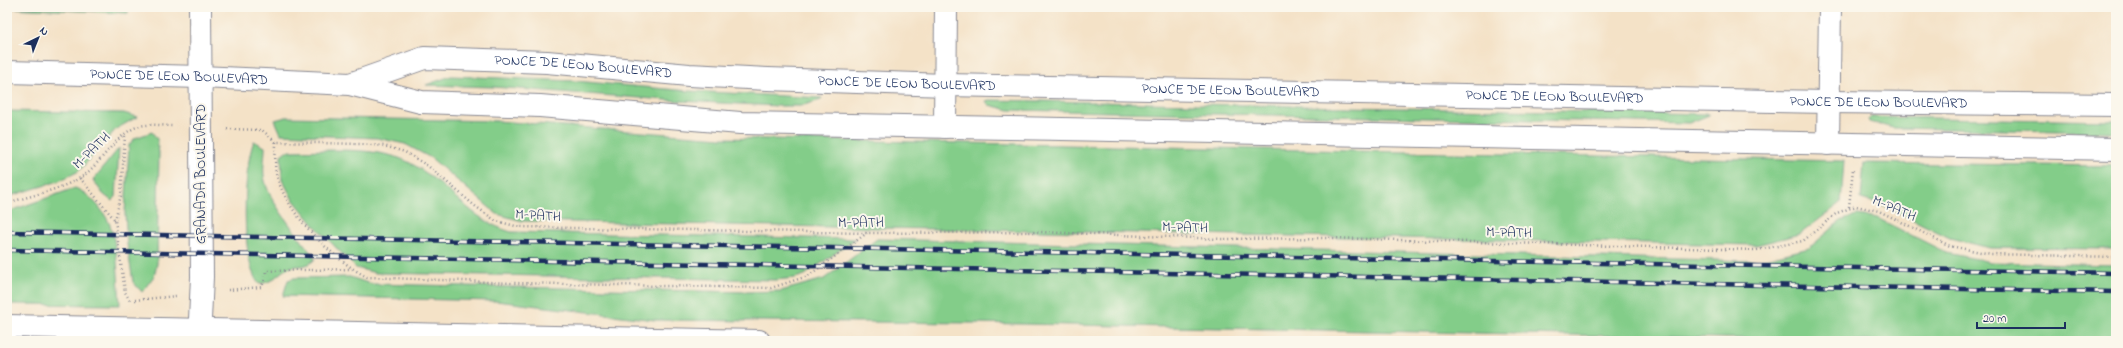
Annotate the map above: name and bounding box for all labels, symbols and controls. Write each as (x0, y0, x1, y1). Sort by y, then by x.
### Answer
north arrow (18, 18, 58, 58)
text: N (36, 23, 52, 40)
street label: PONCE DE LEON BOULEVARD (494, 50, 673, 84)
street label: PONCE DE LEON BOULEVARD (90, 64, 268, 91)
street label: PONCE DE LEON BOULEVARD (817, 70, 996, 96)
street label: PONCE DE LEON BOULEVARD (1141, 78, 1320, 103)
street label: PONCE DE LEON BOULEVARD (1465, 85, 1644, 109)
street label: PONCE DE LEON BOULEVARD (1789, 91, 1968, 114)
street label: GRANADA BOULEVARD (191, 104, 212, 244)
street label: M-PATH (68, 128, 116, 174)
street label: M-PATH (1869, 190, 1919, 228)
street label: M-PATH (514, 204, 562, 228)
street label: M-PATH (838, 213, 884, 234)
street label: M-PATH (1162, 217, 1208, 239)
street label: M-PATH (1486, 222, 1532, 244)
scale bar (1977, 304, 2065, 330)
text: 20 m (1983, 310, 2006, 328)

